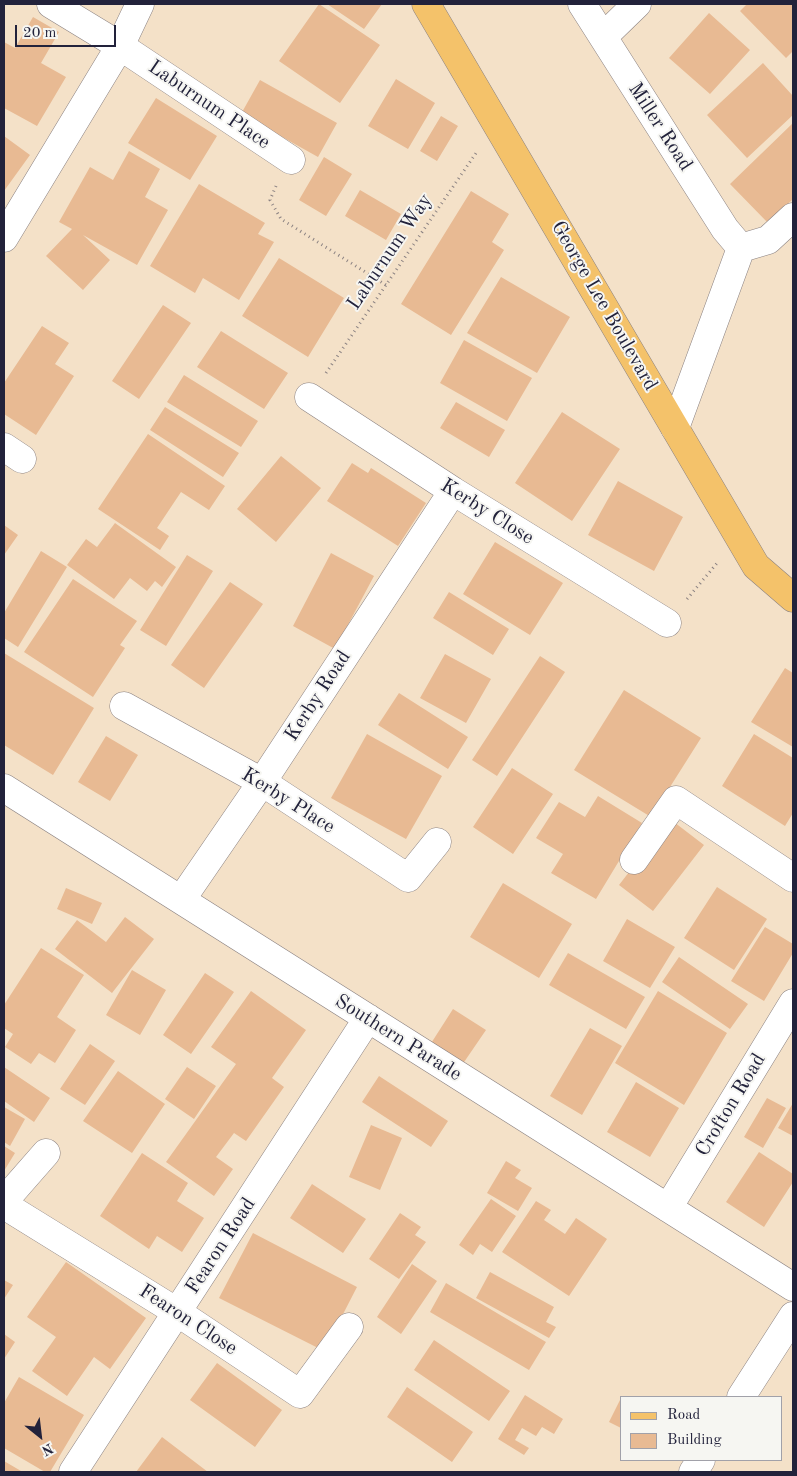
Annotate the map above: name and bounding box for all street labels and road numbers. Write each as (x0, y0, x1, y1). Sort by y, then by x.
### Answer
street label: Laburnum Place (143, 55, 275, 155)
street label: Miller Road (623, 78, 697, 176)
street label: Laburnum Way (342, 189, 438, 315)
street label: George Lee Boulevard (546, 217, 662, 395)
street label: Kerby Close (436, 474, 538, 550)
street label: Kerby Road (280, 646, 356, 746)
street label: Kerby Place (237, 763, 339, 839)
street label: Southern Parade (330, 989, 466, 1087)
street label: Crofton Road (691, 1049, 771, 1161)
street label: Fearon Road (181, 1193, 261, 1299)
street label: Fearon Close (134, 1279, 242, 1361)

